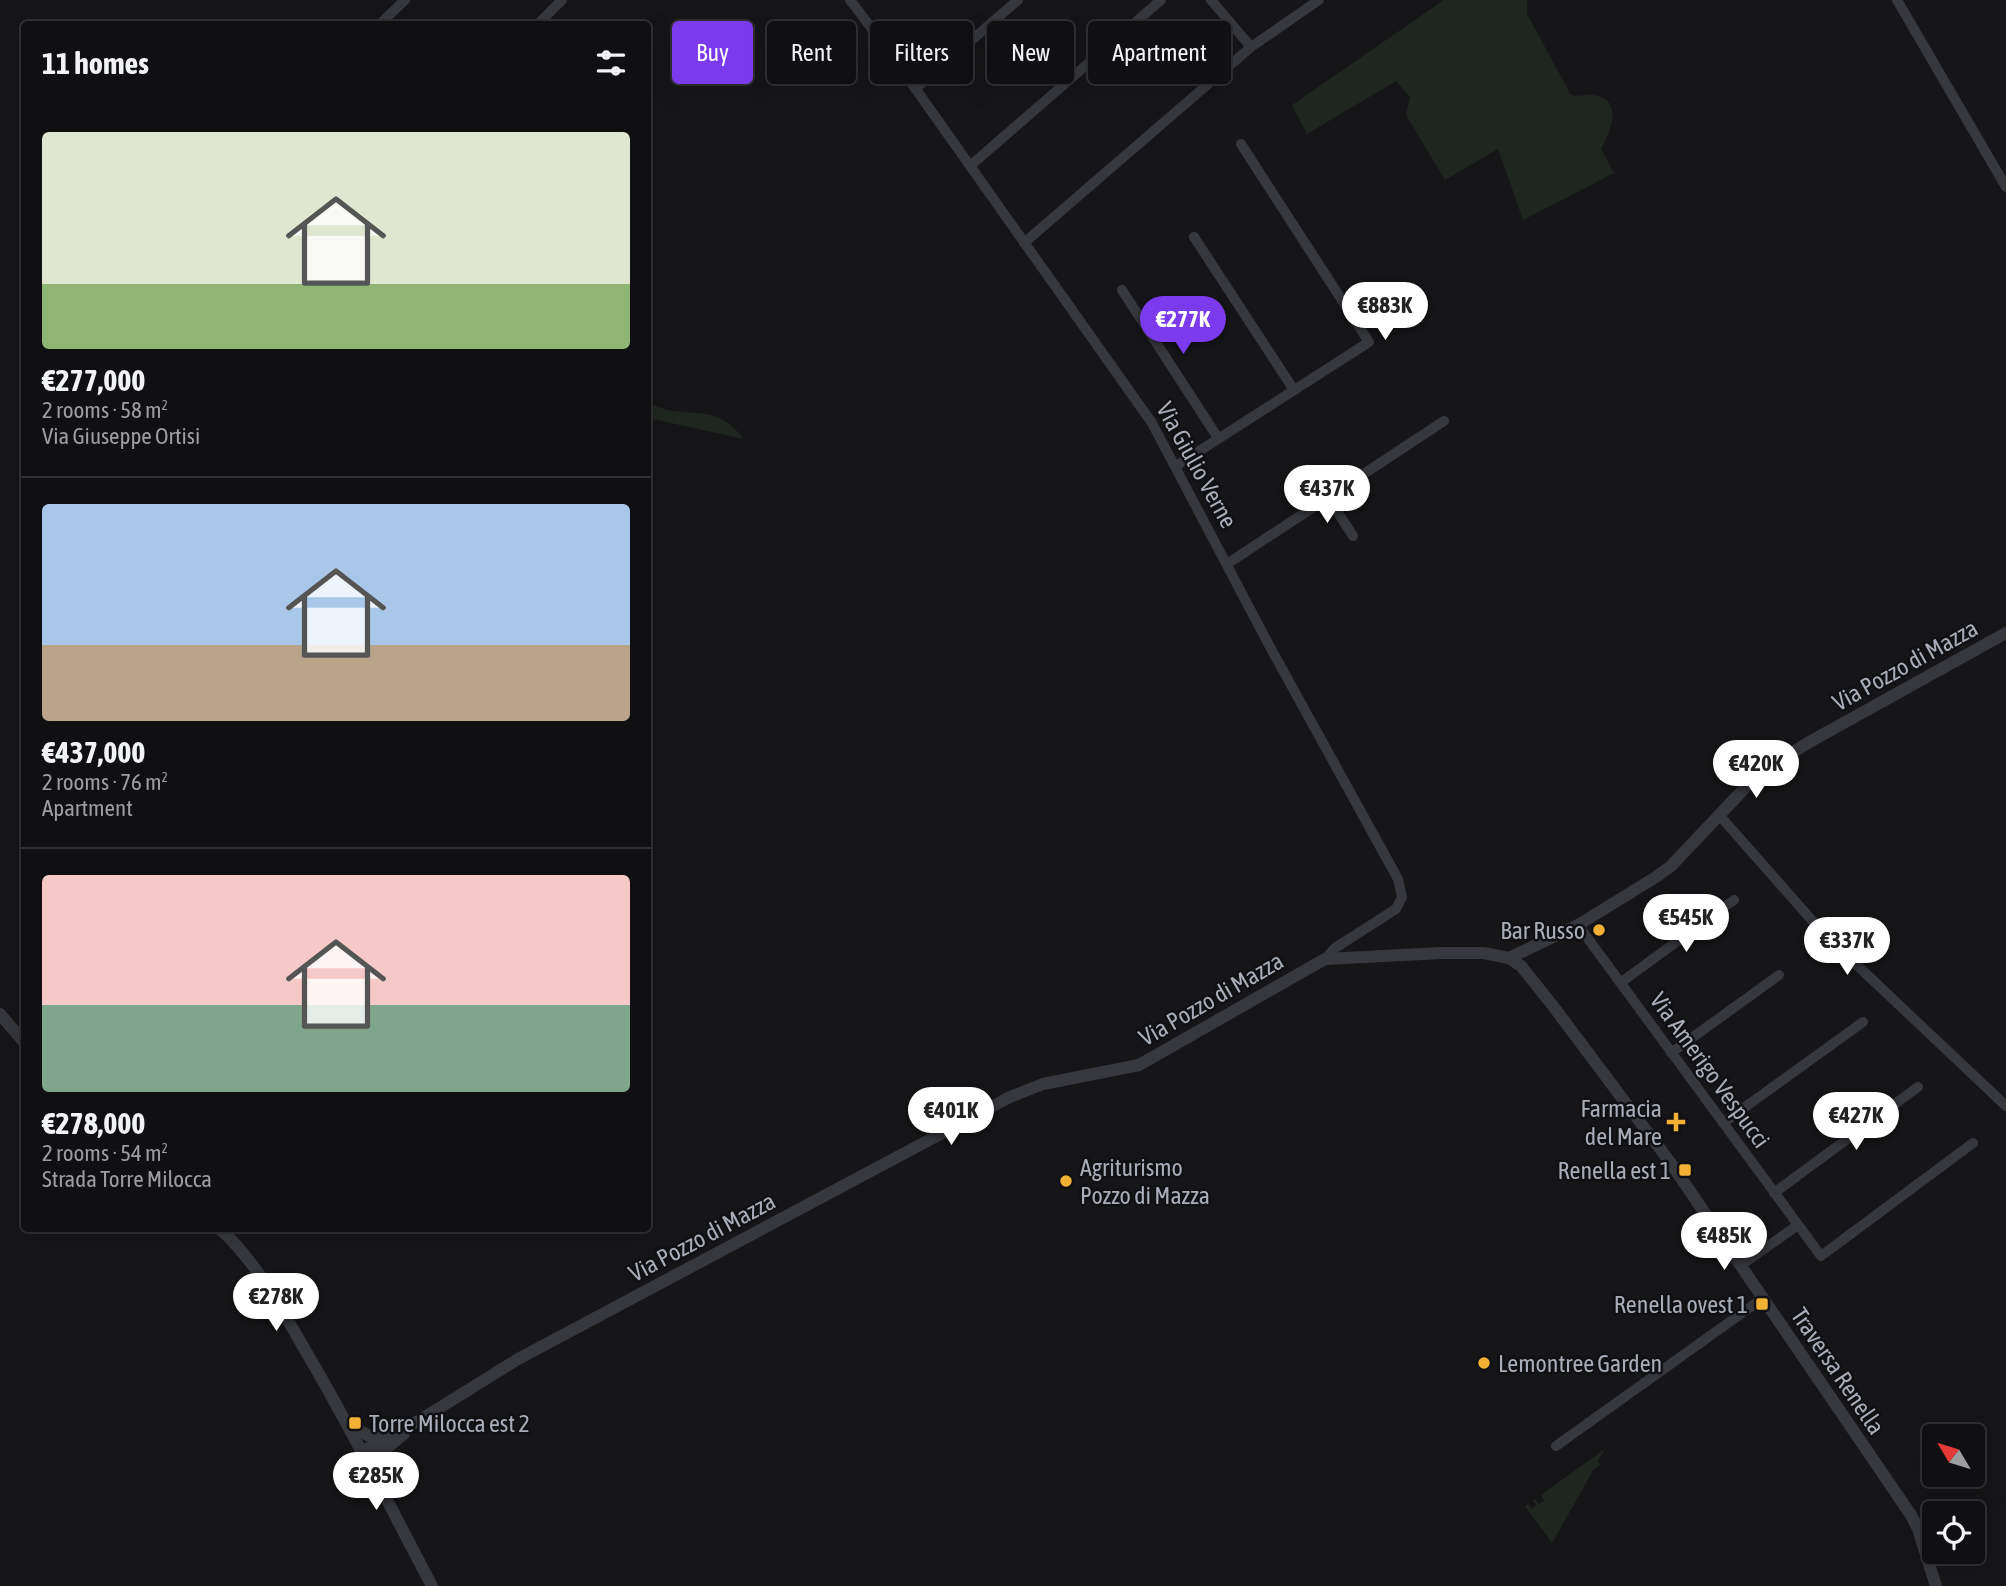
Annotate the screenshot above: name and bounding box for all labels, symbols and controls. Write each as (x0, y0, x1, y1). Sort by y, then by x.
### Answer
chip: Buy (672, 21, 753, 84)
chip: Rent (767, 21, 856, 84)
chip: Filters (870, 21, 973, 84)
chip: New (987, 21, 1074, 84)
chip: Apartment (1088, 21, 1231, 84)
icon: filters (592, 44, 630, 82)
text: 11 homes (42, 46, 149, 80)
icon: home (273, 178, 399, 304)
pin: €883K (1336, 282, 1434, 342)
text: €883K (1358, 292, 1412, 318)
pin: €277K (1134, 296, 1232, 356)
text: €277K (1156, 306, 1210, 332)
text: €277,000 (42, 363, 145, 397)
text: 2 rooms · 58 m² (42, 397, 168, 423)
street label: Via Giulio Verne (1151, 397, 1243, 533)
text: Via Giuseppe Ortisi (42, 423, 200, 449)
pin: €437K (1278, 466, 1376, 525)
text: €437K (1300, 475, 1354, 501)
icon: home (273, 550, 399, 676)
street label: Via Pozzo di Mazza (1828, 614, 1982, 716)
text: €437,000 (42, 735, 145, 769)
pin: €420K (1707, 740, 1805, 800)
text: €420K (1729, 750, 1783, 776)
text: 2 rooms · 76 m² (42, 769, 168, 795)
text: Apartment (42, 795, 133, 821)
pin: €545K (1637, 894, 1735, 954)
text: €545K (1659, 904, 1713, 930)
place label: Bar Russo (1500, 917, 1585, 944)
pin: €337K (1798, 918, 1896, 977)
icon: home (273, 921, 399, 1047)
marker: Bar Russo (1591, 922, 1607, 938)
text: €337K (1820, 927, 1874, 953)
street label: Via Pozzo di Mazza (1134, 947, 1288, 1051)
street label: Via Amerigo Vespucci (1645, 987, 1775, 1153)
pin: €401K (902, 1088, 1000, 1147)
pin: €427K (1807, 1092, 1905, 1152)
place label: Farmacia del Mare (1581, 1095, 1662, 1150)
text: €401K (924, 1097, 978, 1123)
text: €427K (1829, 1102, 1883, 1128)
text: €278,000 (42, 1106, 145, 1140)
marker: Farmacia del Mare (1668, 1114, 1684, 1130)
text: 2 rooms · 54 m² (42, 1140, 168, 1166)
place label: Agriturismo Pozzo di Mazza (1080, 1154, 1210, 1209)
place label: Renella est 1 (1558, 1157, 1671, 1184)
marker: Renella est 1 (1677, 1162, 1693, 1178)
text: Strada Torre Milocca (42, 1166, 212, 1192)
marker: Agriturismo Pozzo di Mazza (1058, 1173, 1074, 1189)
street label: Via Pozzo di Mazza (624, 1187, 780, 1287)
pin: €485K (1675, 1212, 1773, 1272)
text: €485K (1697, 1222, 1751, 1248)
pin: €278K (227, 1274, 325, 1333)
text: €278K (249, 1283, 303, 1309)
place label: Renella ovest 1 (1614, 1291, 1748, 1318)
marker: Renella ovest 1 (1754, 1296, 1770, 1312)
street label: Traversa Renella (1786, 1303, 1890, 1439)
place label: Lemontree Garden (1498, 1350, 1662, 1377)
marker: Lemontree Garden (1476, 1355, 1492, 1371)
place label: Torre Milocca est 2 (369, 1410, 530, 1437)
marker: Torre Milocca est 2 (347, 1415, 363, 1431)
north arrow (1922, 1424, 1984, 1488)
map controls (1922, 1424, 1985, 1564)
pin: €285K (327, 1452, 425, 1512)
text: €285K (349, 1462, 403, 1488)
button: locate (1922, 1501, 1985, 1564)

